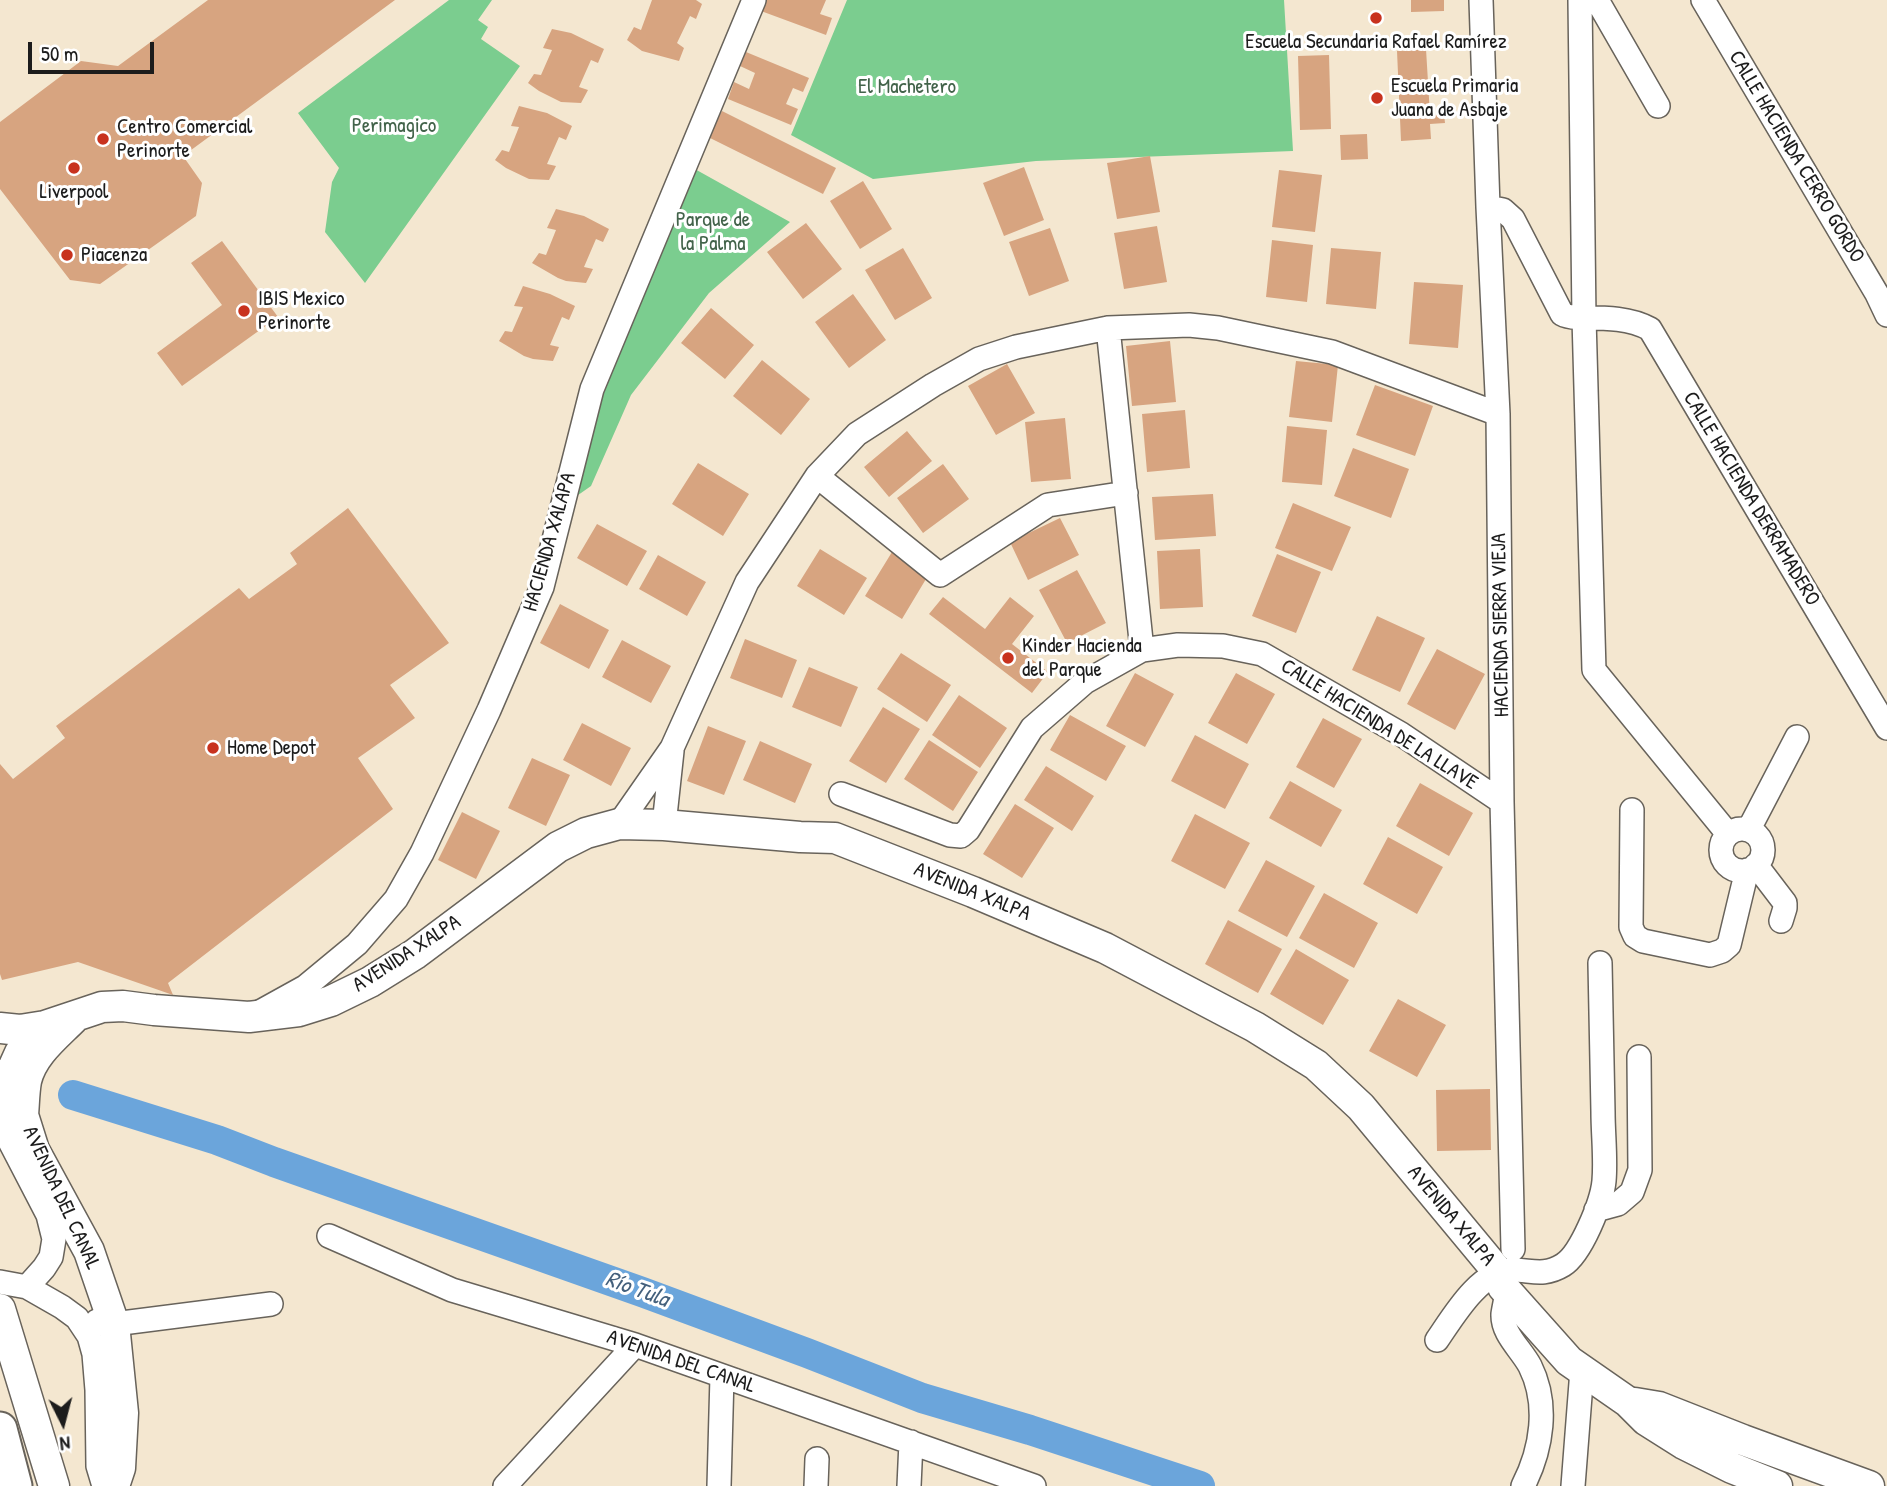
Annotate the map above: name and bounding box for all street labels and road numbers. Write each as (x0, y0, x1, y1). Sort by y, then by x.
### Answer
street label: CALLE HACIENDA CERRO GORDO (1723, 46, 1869, 268)
street label: CALLE HACIENDA DERRAMADERO (1677, 387, 1825, 611)
street label: HACIENDA XALAPA (518, 470, 582, 614)
street label: HACIENDA SIERRA VIEJA (1487, 533, 1515, 717)
street label: CALLE HACIENDA DE LA LLAVE (1276, 654, 1482, 796)
street label: AVENIDA XALPA (910, 857, 1034, 927)
street label: AVENIDA XALPA (348, 910, 466, 998)
street label: AVENIDA DEL CANAL (17, 1122, 105, 1274)
street label: AVENIDA XALPA (1402, 1161, 1500, 1271)
street label: AVENIDA DEL CANAL (603, 1325, 759, 1399)

